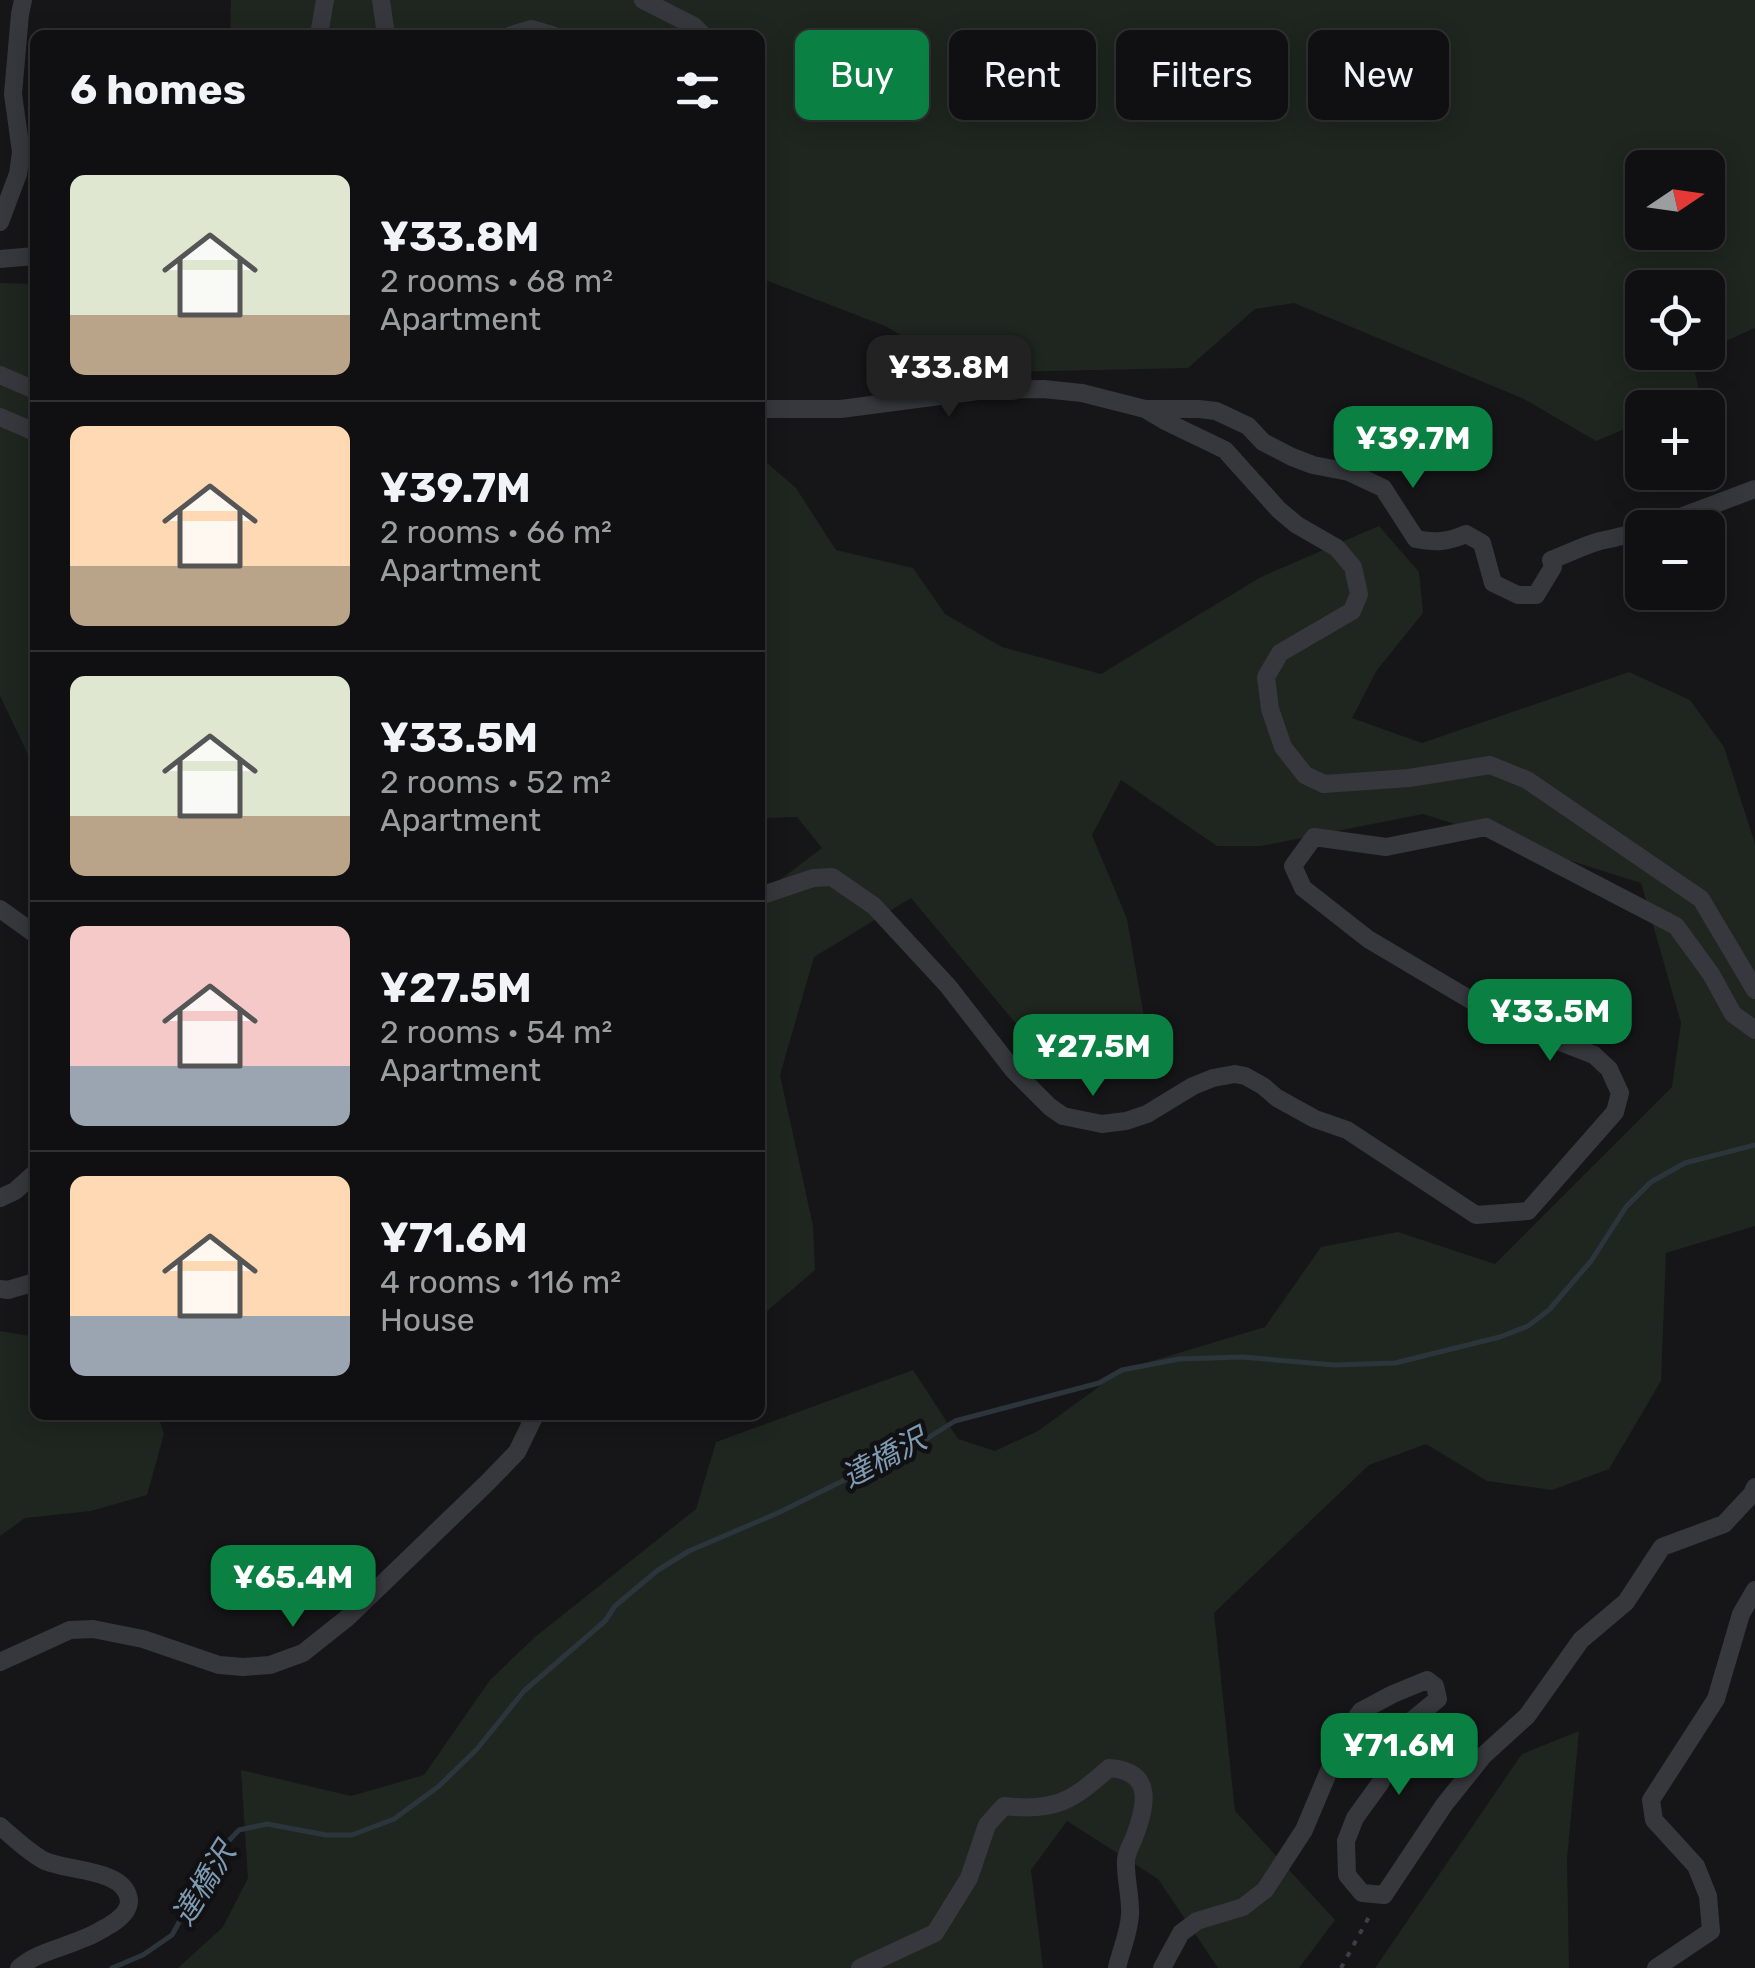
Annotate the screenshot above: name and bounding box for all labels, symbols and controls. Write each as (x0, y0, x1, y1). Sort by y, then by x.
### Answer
chip: Buy (795, 30, 929, 120)
chip: Rent (949, 30, 1096, 120)
chip: Filters (1116, 30, 1288, 120)
chip: New (1308, 30, 1449, 120)
icon: filters (670, 63, 725, 118)
text: 6 homes (70, 65, 246, 115)
north arrow (1625, 150, 1725, 250)
map controls (1625, 150, 1725, 610)
text: ¥33.8M (380, 212, 539, 262)
icon: home (150, 215, 270, 335)
text: 2 rooms · 68 m² (380, 262, 613, 300)
button: locate (1625, 270, 1725, 370)
text: Apartment (380, 300, 541, 338)
pin: ¥33.8M (868, 335, 1030, 420)
text: ¥33.8M (888, 348, 1010, 386)
button: + (1625, 390, 1725, 490)
pin: ¥39.7M (1332, 406, 1494, 491)
text: ¥39.7M (1356, 419, 1470, 457)
text: ¥39.7M (380, 463, 531, 513)
icon: home (150, 466, 270, 586)
button: − (1625, 510, 1725, 610)
text: 2 rooms · 66 m² (380, 513, 612, 551)
text: Apartment (380, 551, 541, 589)
text: ¥33.5M (380, 713, 538, 763)
icon: home (150, 716, 270, 836)
text: 2 rooms · 52 m² (380, 763, 611, 801)
text: Apartment (380, 801, 541, 839)
text: ¥27.5M (380, 963, 532, 1013)
icon: home (150, 966, 270, 1086)
pin: ¥33.5M (1469, 979, 1631, 1064)
text: ¥33.5M (1490, 992, 1610, 1030)
text: 2 rooms · 54 m² (380, 1013, 612, 1051)
pin: ¥27.5M (1012, 1014, 1174, 1099)
text: ¥27.5M (1035, 1027, 1151, 1065)
text: Apartment (380, 1051, 541, 1089)
text: ¥71.6M (380, 1213, 528, 1263)
icon: home (150, 1216, 270, 1336)
text: 4 rooms · 116 m² (380, 1263, 621, 1301)
text: House (380, 1301, 475, 1339)
water label: 達橋沢 (836, 1419, 936, 1495)
pin: ¥65.4M (212, 1545, 374, 1630)
text: ¥65.4M (233, 1558, 353, 1596)
pin: ¥71.6M (1318, 1713, 1480, 1798)
text: ¥71.6M (1343, 1726, 1455, 1764)
water label: 達橋沢 (165, 1833, 245, 1932)

